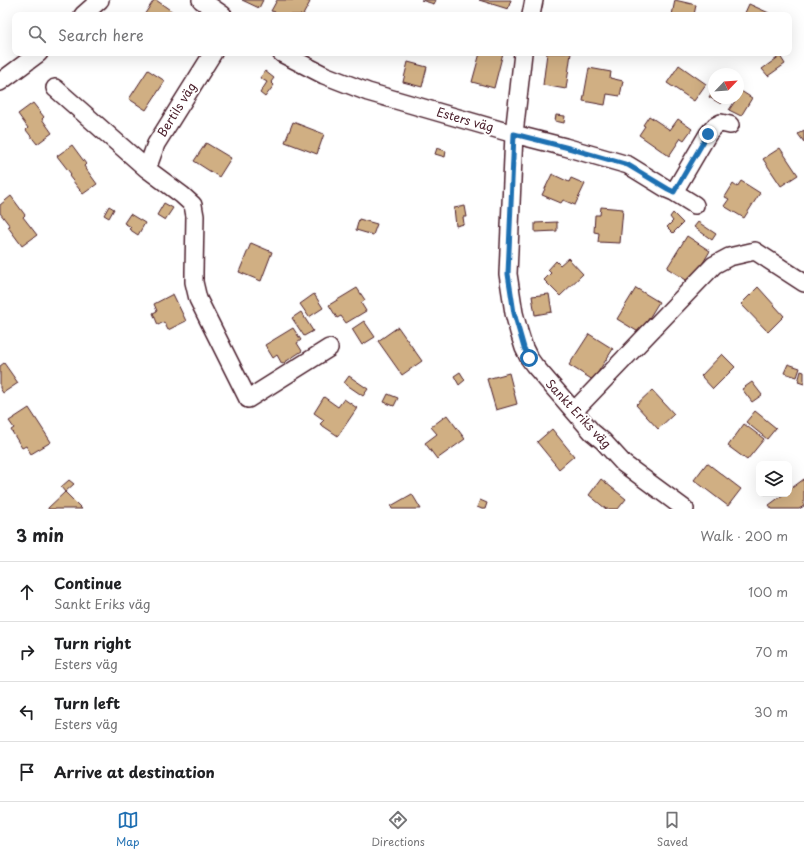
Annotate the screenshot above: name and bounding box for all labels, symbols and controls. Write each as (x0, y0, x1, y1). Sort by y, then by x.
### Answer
search box (12, 12, 792, 56)
icon: search (26, 23, 48, 45)
text: Search here (58, 23, 144, 46)
north arrow (708, 68, 744, 104)
street label: Bertils väg (152, 79, 200, 140)
street label: Esters väg (435, 102, 496, 136)
route end (699, 125, 717, 143)
route start (520, 349, 538, 367)
street label: Sankt Eriks väg (542, 375, 616, 452)
map controls (756, 461, 792, 497)
button: layers (756, 461, 792, 497)
text: 3 min (16, 522, 64, 548)
text: Walk · 200 m (700, 526, 788, 545)
text: Continue (54, 571, 122, 594)
icon: ahead (16, 581, 38, 603)
text: 100 m (748, 582, 788, 601)
text: Sankt Eriks väg (54, 594, 151, 613)
text: Turn right (54, 631, 131, 654)
icon: right (16, 641, 38, 663)
text: 70 m (755, 642, 788, 661)
text: Esters väg (54, 654, 118, 673)
text: Turn left (54, 691, 120, 714)
icon: left (16, 701, 38, 723)
text: 30 m (754, 702, 788, 721)
text: Esters väg (54, 714, 118, 733)
text: Arrive at destination (54, 760, 215, 783)
icon: arrive (16, 761, 38, 783)
tab: Map (116, 809, 139, 850)
tab: Directions (371, 809, 425, 850)
tab: Saved (657, 809, 688, 850)

